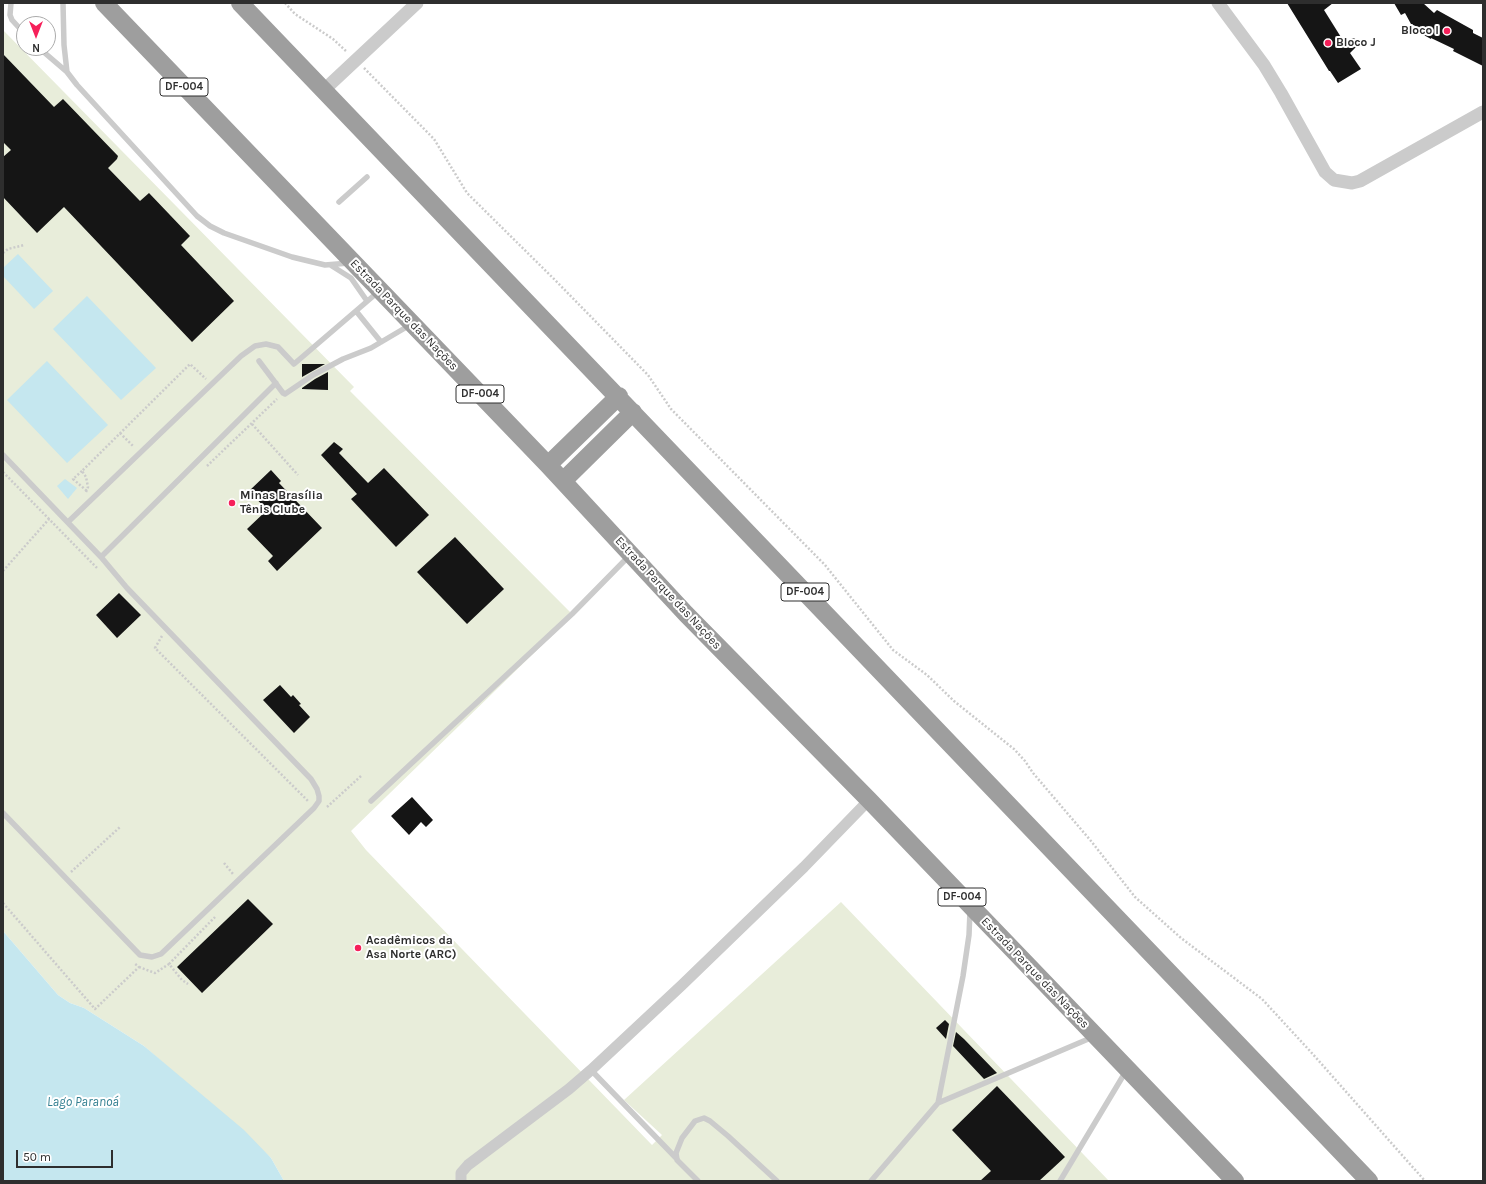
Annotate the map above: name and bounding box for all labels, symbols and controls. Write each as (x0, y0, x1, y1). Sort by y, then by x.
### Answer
north arrow (16, 16, 56, 56)
place label: Bloco I (1401, 24, 1439, 38)
marker: Bloco I (1442, 26, 1452, 36)
place label: Bloco J (1336, 36, 1376, 50)
marker: Bloco J (1323, 38, 1333, 48)
text: N (32, 41, 40, 54)
road number: DF-004 (160, 78, 208, 96)
street label: Estrada Parque das Nações (347, 256, 461, 374)
road number: DF-004 (456, 385, 504, 403)
place label: Minas Brasília Tênis Clube (240, 489, 323, 517)
marker: Minas Brasília Tênis Clube (227, 498, 237, 508)
street label: Estrada Parque das Nações (612, 534, 724, 652)
road number: DF-004 (781, 583, 829, 601)
road number: DF-004 (938, 888, 986, 906)
street label: Estrada Parque das Nações (978, 914, 1092, 1032)
place label: Acadêmicos da Asa Norte (ARC) (366, 934, 457, 962)
marker: Acadêmicos da Asa Norte (ARC) (353, 943, 363, 953)
water label: Lago Paranoá (47, 1094, 119, 1110)
scale bar (18, 1142, 115, 1168)
text: 50 m (23, 1150, 51, 1164)

